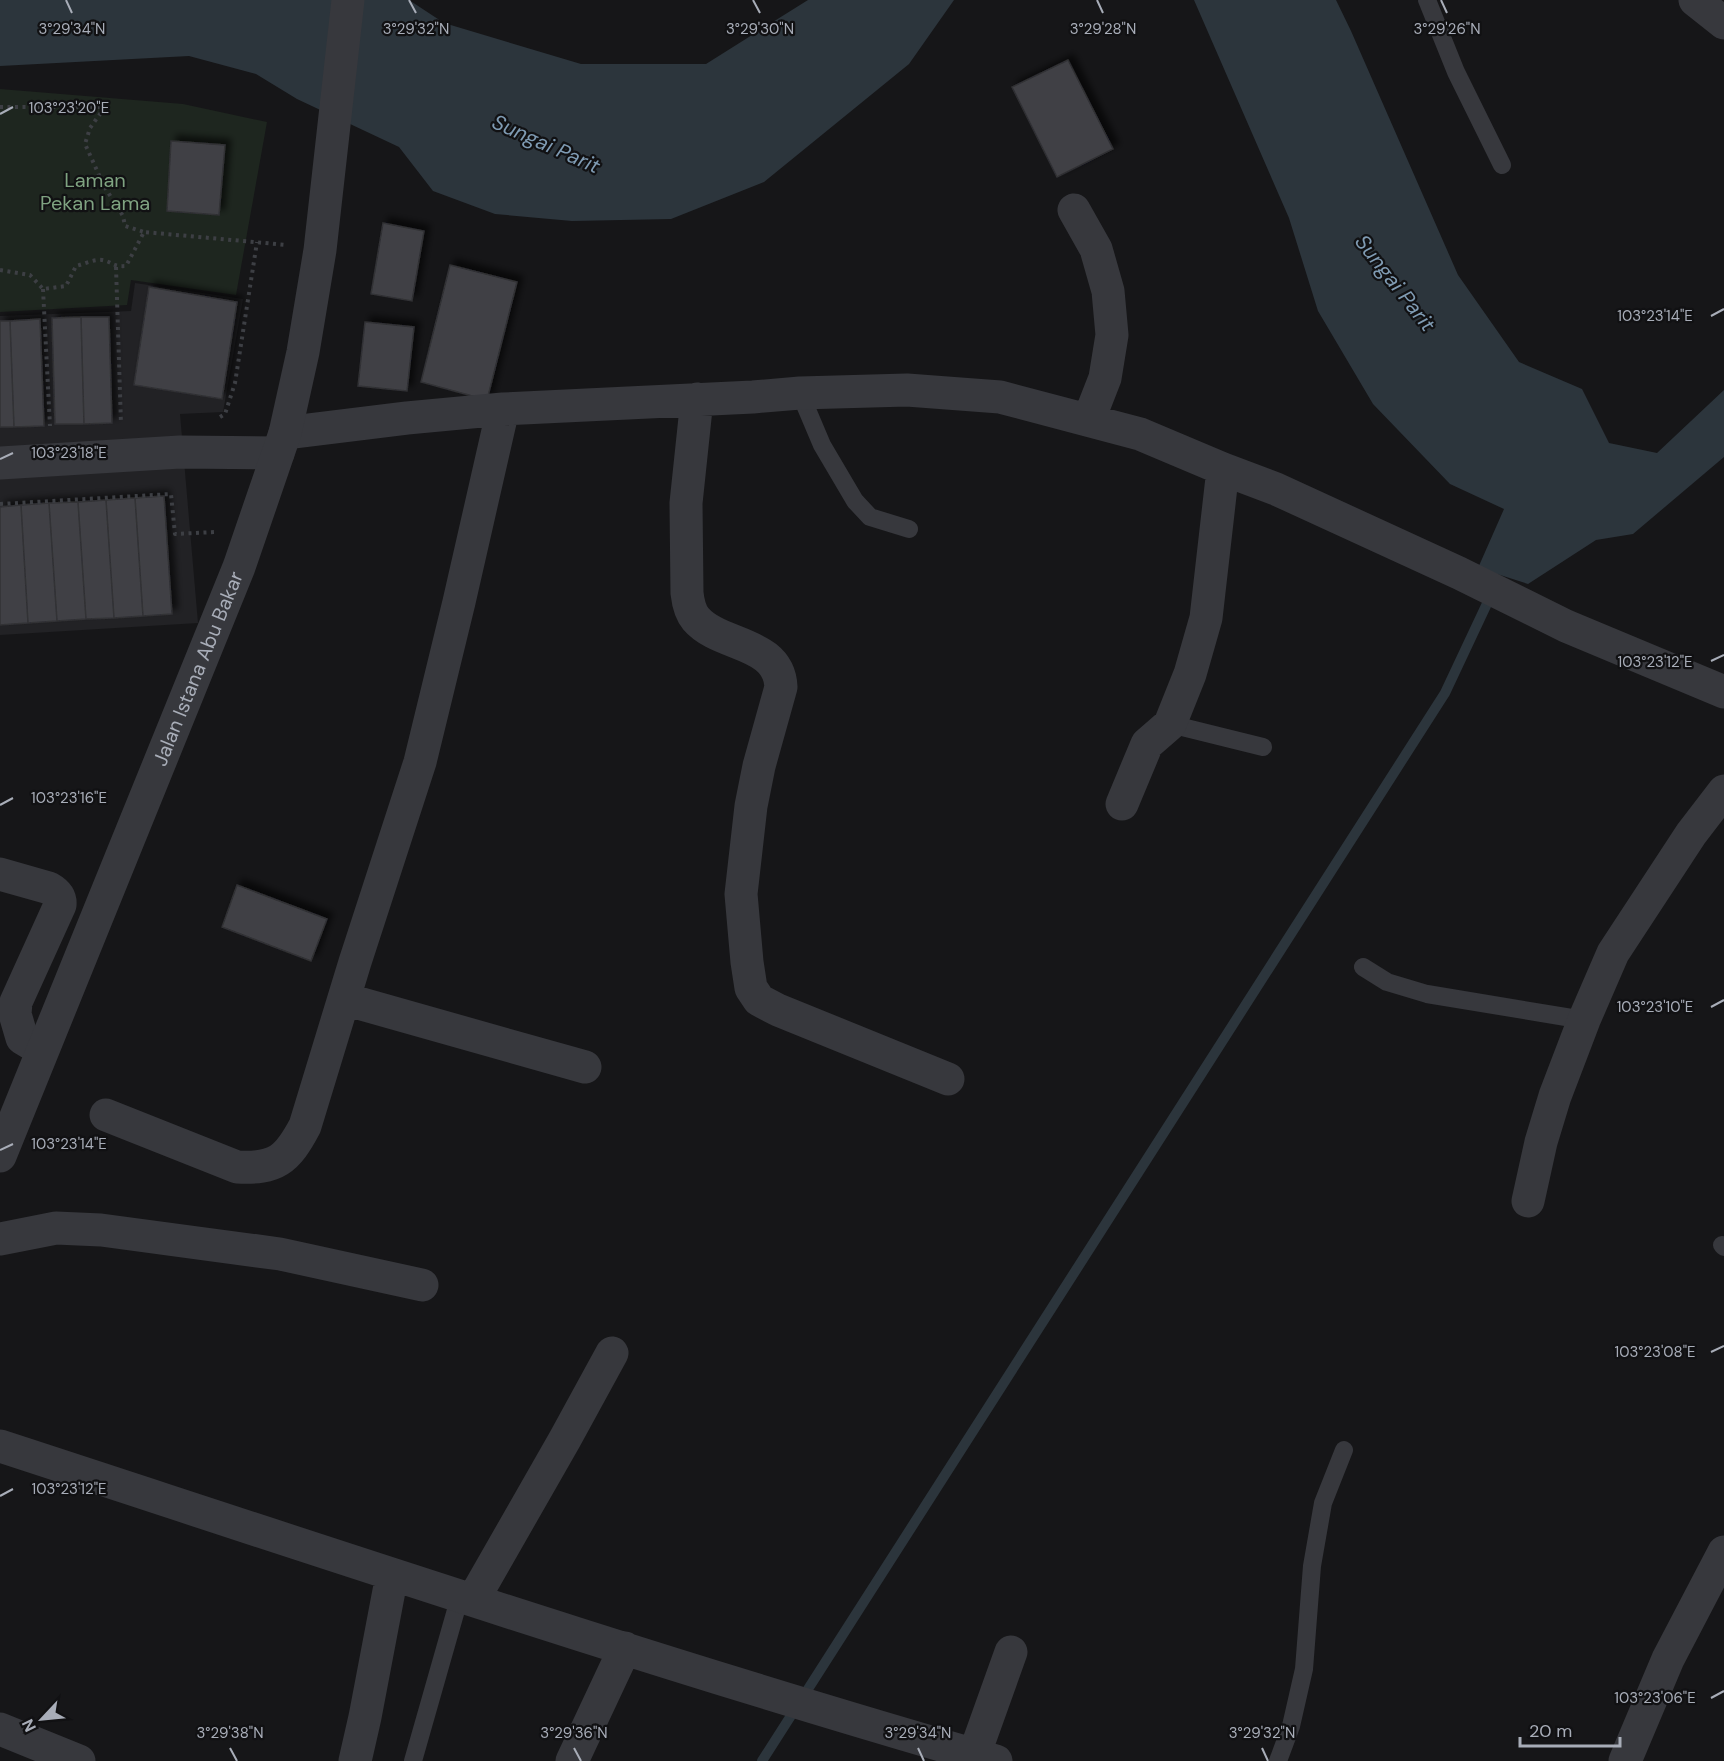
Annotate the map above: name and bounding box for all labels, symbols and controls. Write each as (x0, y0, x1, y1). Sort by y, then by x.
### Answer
text: 3°29'34"N (38, 19, 106, 39)
text: 3°29'32"N (383, 19, 449, 39)
text: 3°29'30"N (726, 19, 794, 39)
text: 3°29'28"N (1070, 19, 1136, 39)
text: 3°29'26"N (1413, 19, 1481, 39)
text: 103°23'20"E (29, 98, 109, 118)
water label: Sungai Parit (488, 108, 605, 181)
park label: Laman Pekan Lama (40, 167, 150, 216)
water label: Sungai Parit (1348, 229, 1442, 338)
text: 103°23'14"E (1617, 306, 1693, 326)
text: 103°23'18"E (31, 443, 107, 463)
street label: Jalan Istana Abu Bakar (147, 567, 249, 770)
text: 103°23'12"E (1617, 652, 1693, 672)
text: 103°23'16"E (31, 788, 107, 808)
text: 103°23'10"E (1617, 997, 1693, 1017)
text: 103°23'14"E (31, 1134, 107, 1154)
text: 103°23'08"E (1614, 1342, 1696, 1362)
text: 103°23'12"E (31, 1479, 107, 1499)
text: 103°23'06"E (1614, 1688, 1696, 1708)
north arrow (12, 1689, 72, 1749)
scale bar (1520, 1710, 1620, 1748)
text: N (17, 1716, 41, 1735)
text: 20 m (1529, 1719, 1572, 1743)
text: 3°29'38"N (196, 1723, 264, 1743)
text: 3°29'36"N (540, 1723, 608, 1743)
text: 3°29'34"N (884, 1723, 952, 1743)
text: 3°29'32"N (1229, 1723, 1295, 1743)

